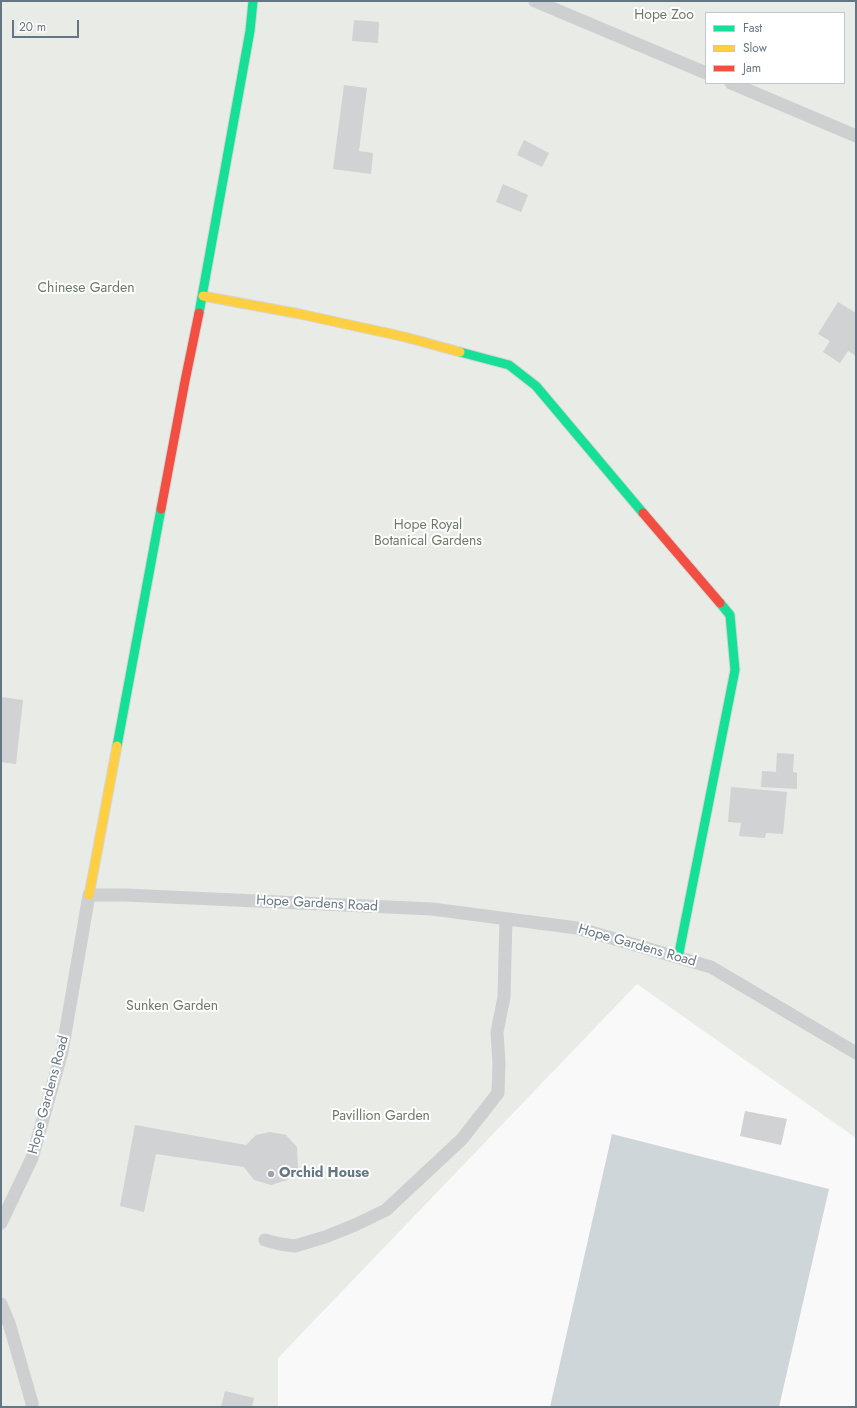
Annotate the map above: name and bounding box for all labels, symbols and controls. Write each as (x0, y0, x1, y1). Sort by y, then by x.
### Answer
park label: Hope Zoo (634, 8, 694, 24)
scale bar (14, 12, 81, 38)
legend (705, 12, 845, 84)
text: 20 m (19, 18, 46, 36)
text: Fast (743, 19, 762, 37)
text: Slow (743, 39, 767, 57)
text: Jam (743, 59, 761, 77)
park label: Chinese Garden (37, 281, 135, 297)
park label: Hope Royal Botanical Gardens (374, 518, 482, 550)
street label: Hope Gardens Road (256, 892, 378, 916)
street label: Hope Gardens Road (576, 921, 698, 971)
park label: Sunken Garden (126, 999, 218, 1015)
street label: Hope Gardens Road (25, 1034, 73, 1156)
park label: Pavillion Garden (332, 1109, 430, 1125)
place label: Orchid House (279, 1166, 369, 1182)
marker: Orchid House (266, 1169, 276, 1179)

